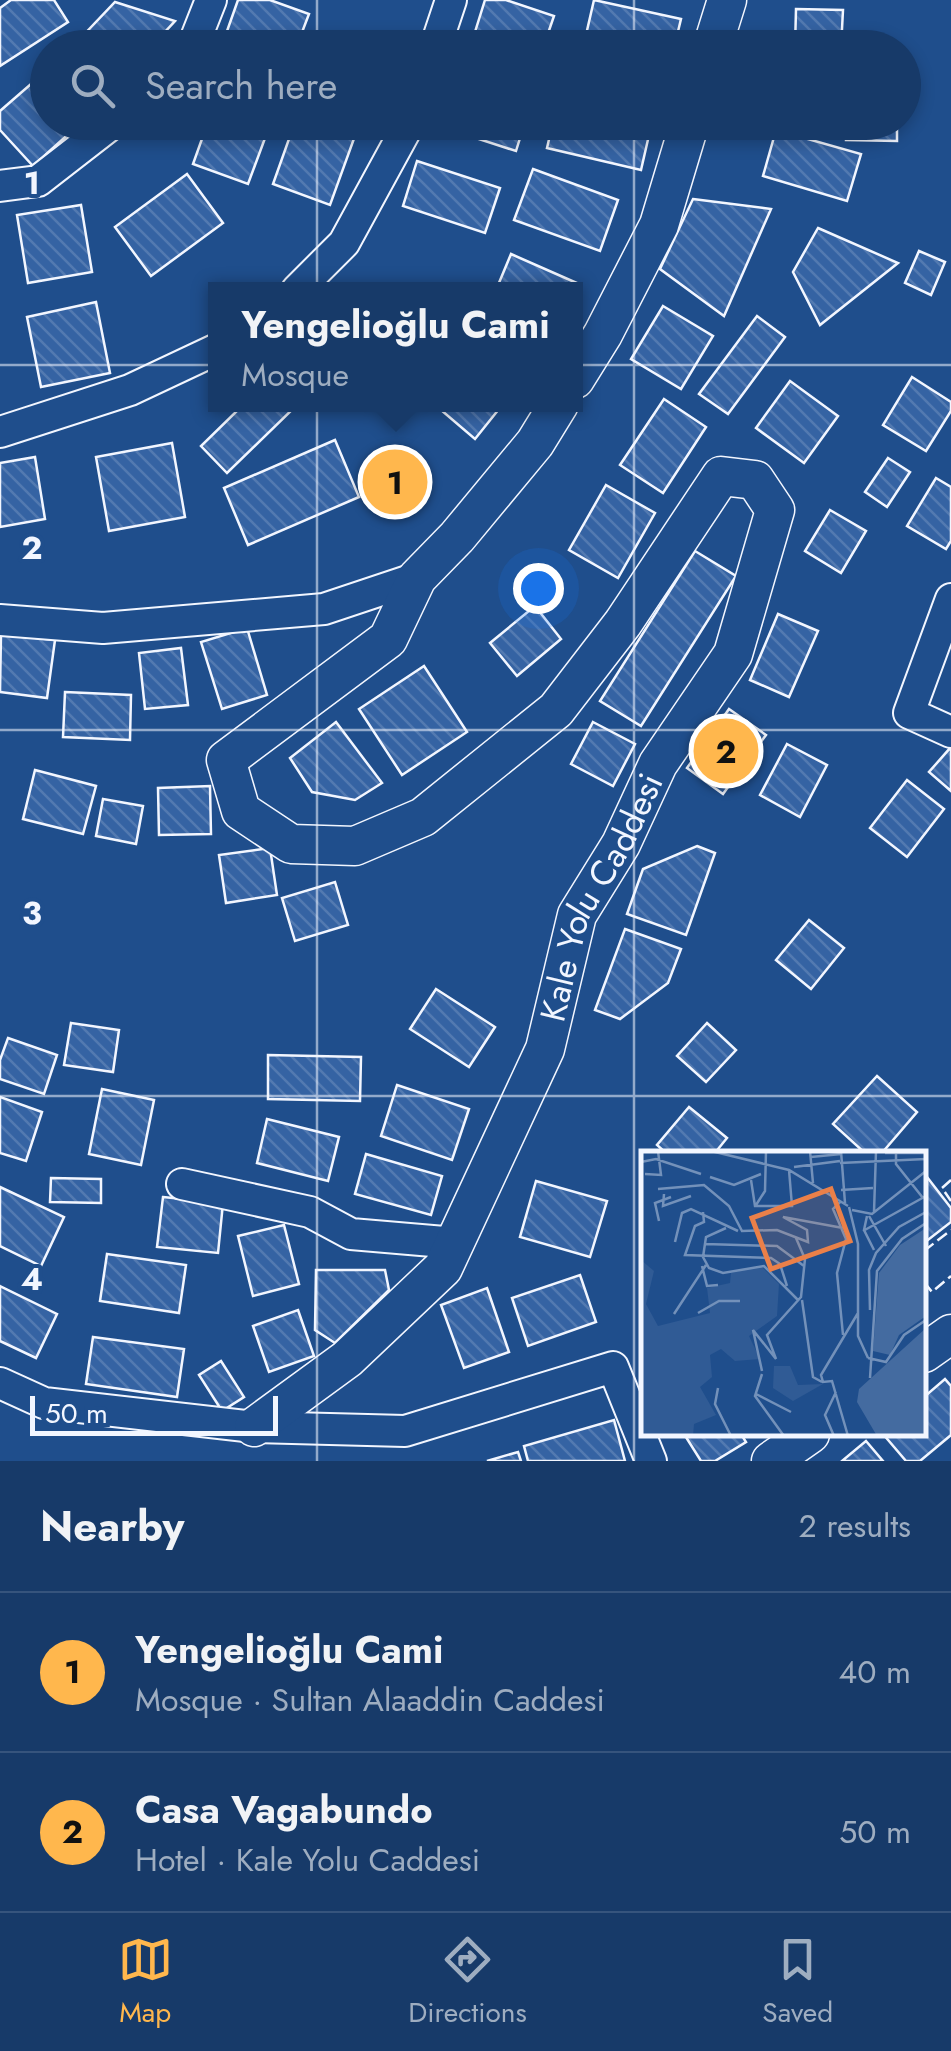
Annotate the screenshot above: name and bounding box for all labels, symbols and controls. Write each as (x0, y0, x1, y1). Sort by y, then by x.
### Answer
search box (30, 30, 921, 140)
icon: search (65, 58, 120, 113)
text: Search here (145, 58, 337, 113)
text: 1 (24, 160, 40, 206)
popup (208, 282, 583, 412)
text: Yengelioğlu Cami (241, 297, 550, 352)
text: Mosque (241, 352, 349, 398)
pin: 1 (362, 444, 428, 520)
text: 2 (22, 525, 43, 571)
your location (513, 563, 564, 614)
pin: 2 (694, 714, 758, 788)
street label: Kale Yolu Caddesi (527, 765, 675, 1026)
text: 3 (22, 890, 42, 936)
inset map (641, 1151, 926, 1436)
text: 4 (21, 1256, 43, 1302)
scale bar (30, 1391, 278, 1436)
text: 50 m (45, 1393, 108, 1434)
text: Nearby (40, 1496, 184, 1557)
text: 2 results (799, 1503, 911, 1549)
text: Yengelioğlu Cami (135, 1622, 444, 1677)
text: 1 (64, 1649, 81, 1695)
text: 40 m (839, 1649, 911, 1695)
text: Mosque · Sultan Alaaddin Caddesi (135, 1677, 605, 1723)
text: Casa Vagabundo (135, 1782, 433, 1837)
text: 2 (62, 1809, 83, 1855)
text: 50 m (839, 1809, 911, 1855)
text: Hotel · Kale Yolu Caddesi (135, 1837, 480, 1883)
tab: Map (118, 1932, 173, 2033)
tab: Directions (408, 1932, 527, 2033)
tab: Saved (762, 1932, 833, 2033)

